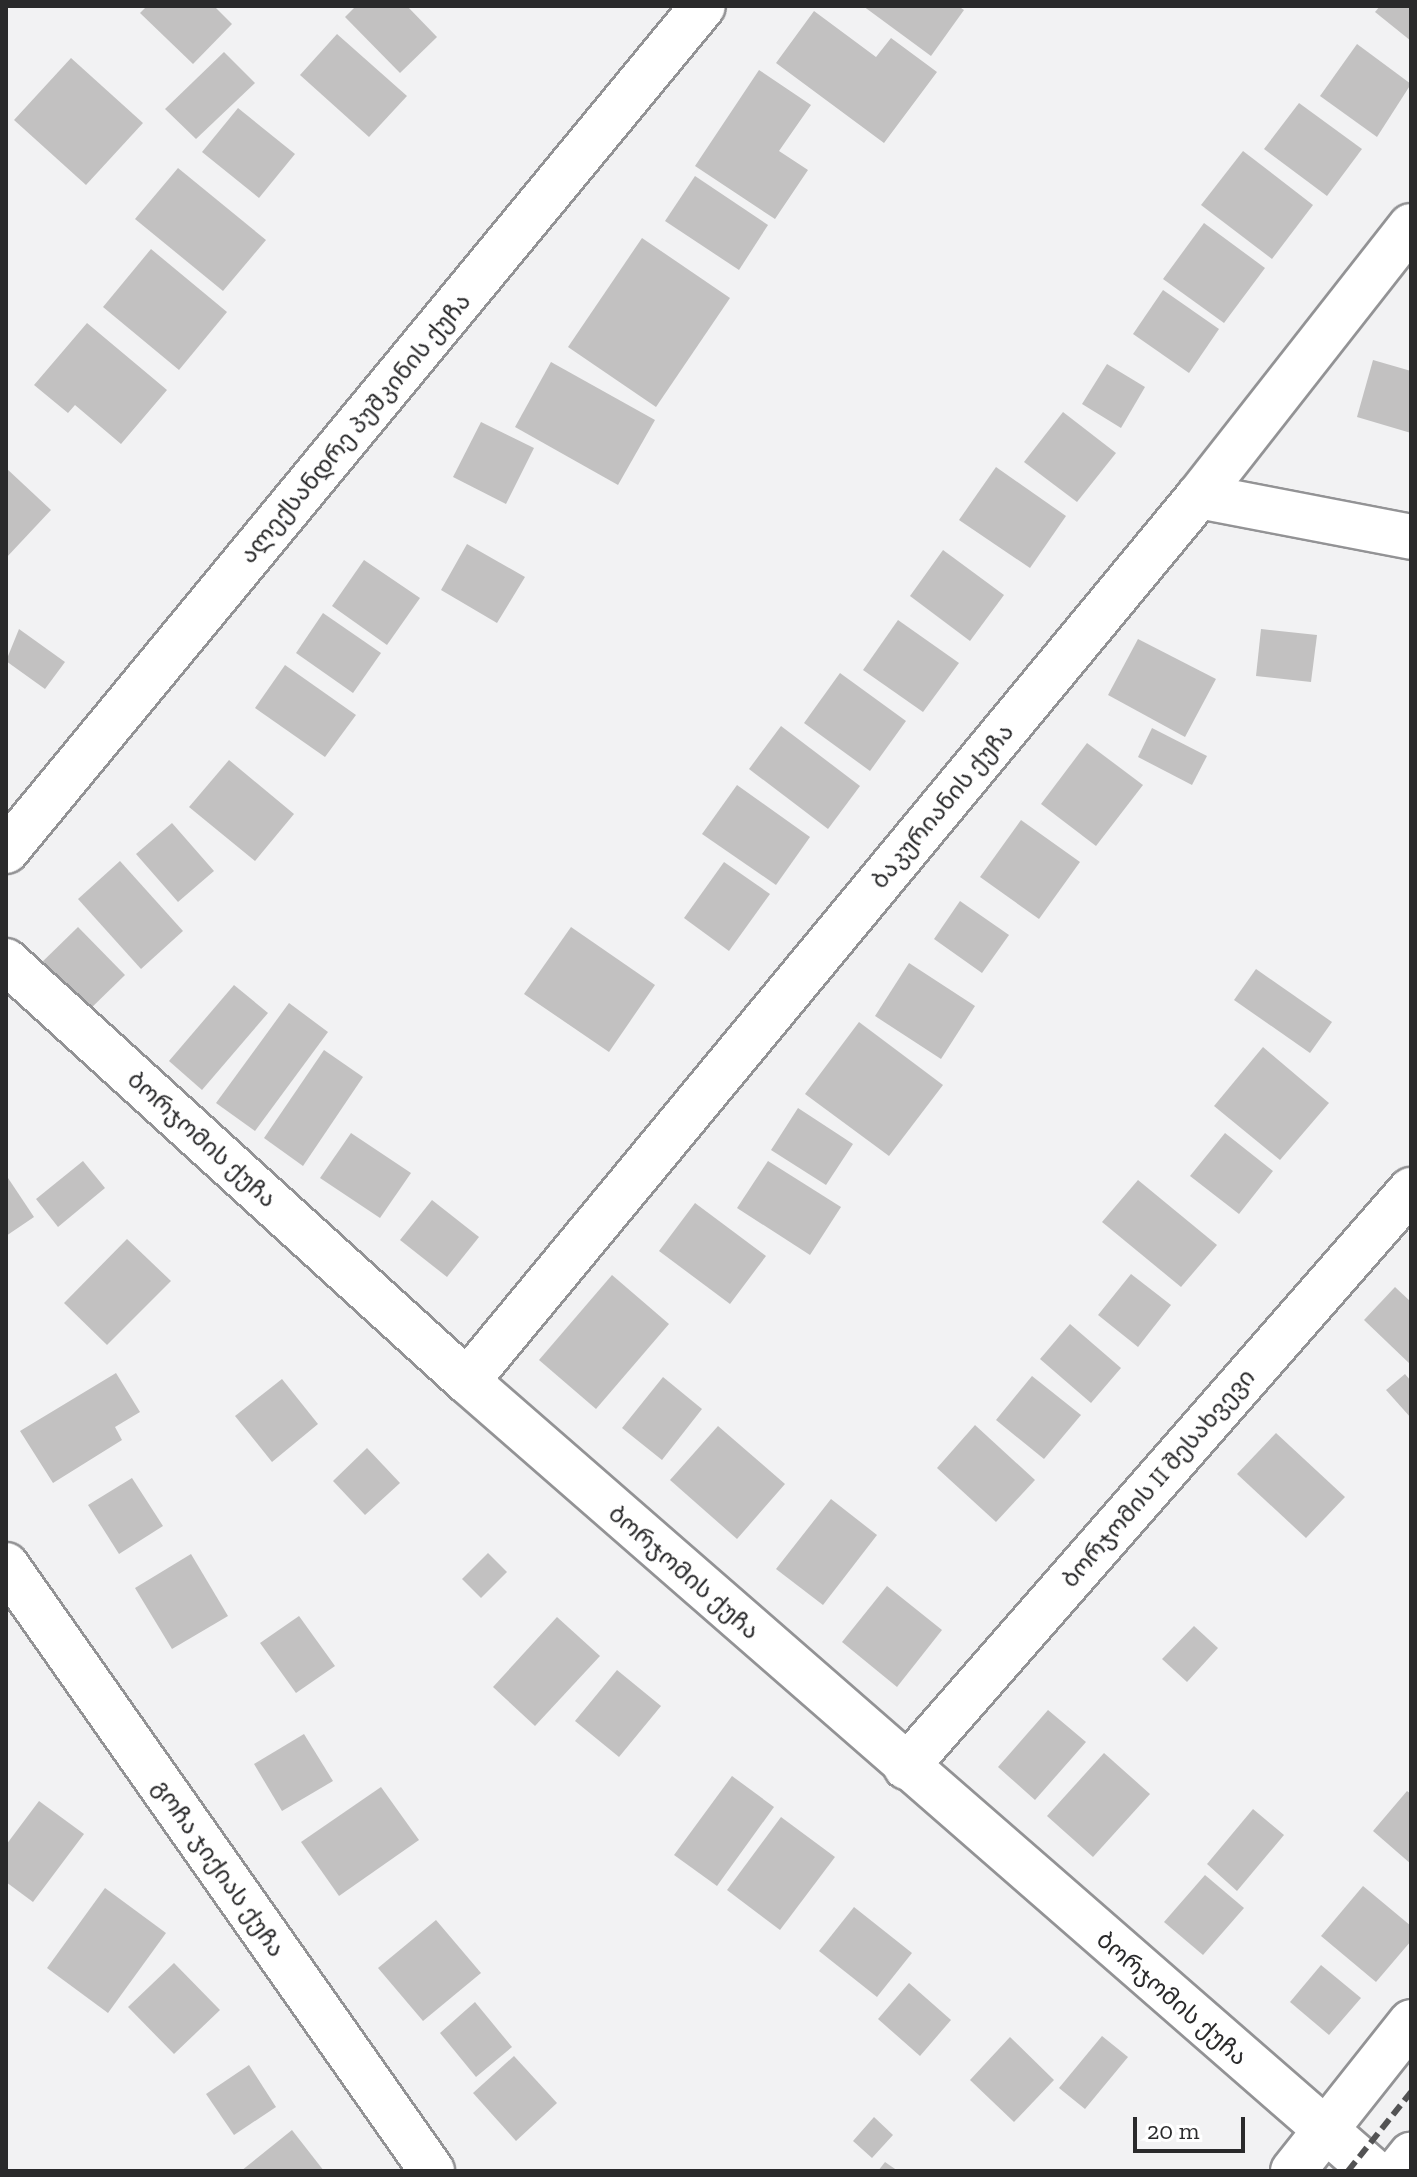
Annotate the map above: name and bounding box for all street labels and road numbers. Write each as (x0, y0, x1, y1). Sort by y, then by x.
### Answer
street label: ალექსანდრე პუშკინის ქუჩა (233, 287, 477, 569)
street label: ბაკურიანის ქუჩა (865, 718, 1019, 894)
street label: ბორჯომის ქუჩა (122, 1065, 282, 1213)
street label: ბორჯომის II შესახვევი (1055, 1363, 1261, 1593)
street label: ბორჯომის ქუჩა (603, 1499, 765, 1645)
street label: გოჩა ჯიქიას ქუჩა (147, 1774, 291, 1962)
street label: ბორჯომის ქუჩა (1091, 1925, 1253, 2071)

